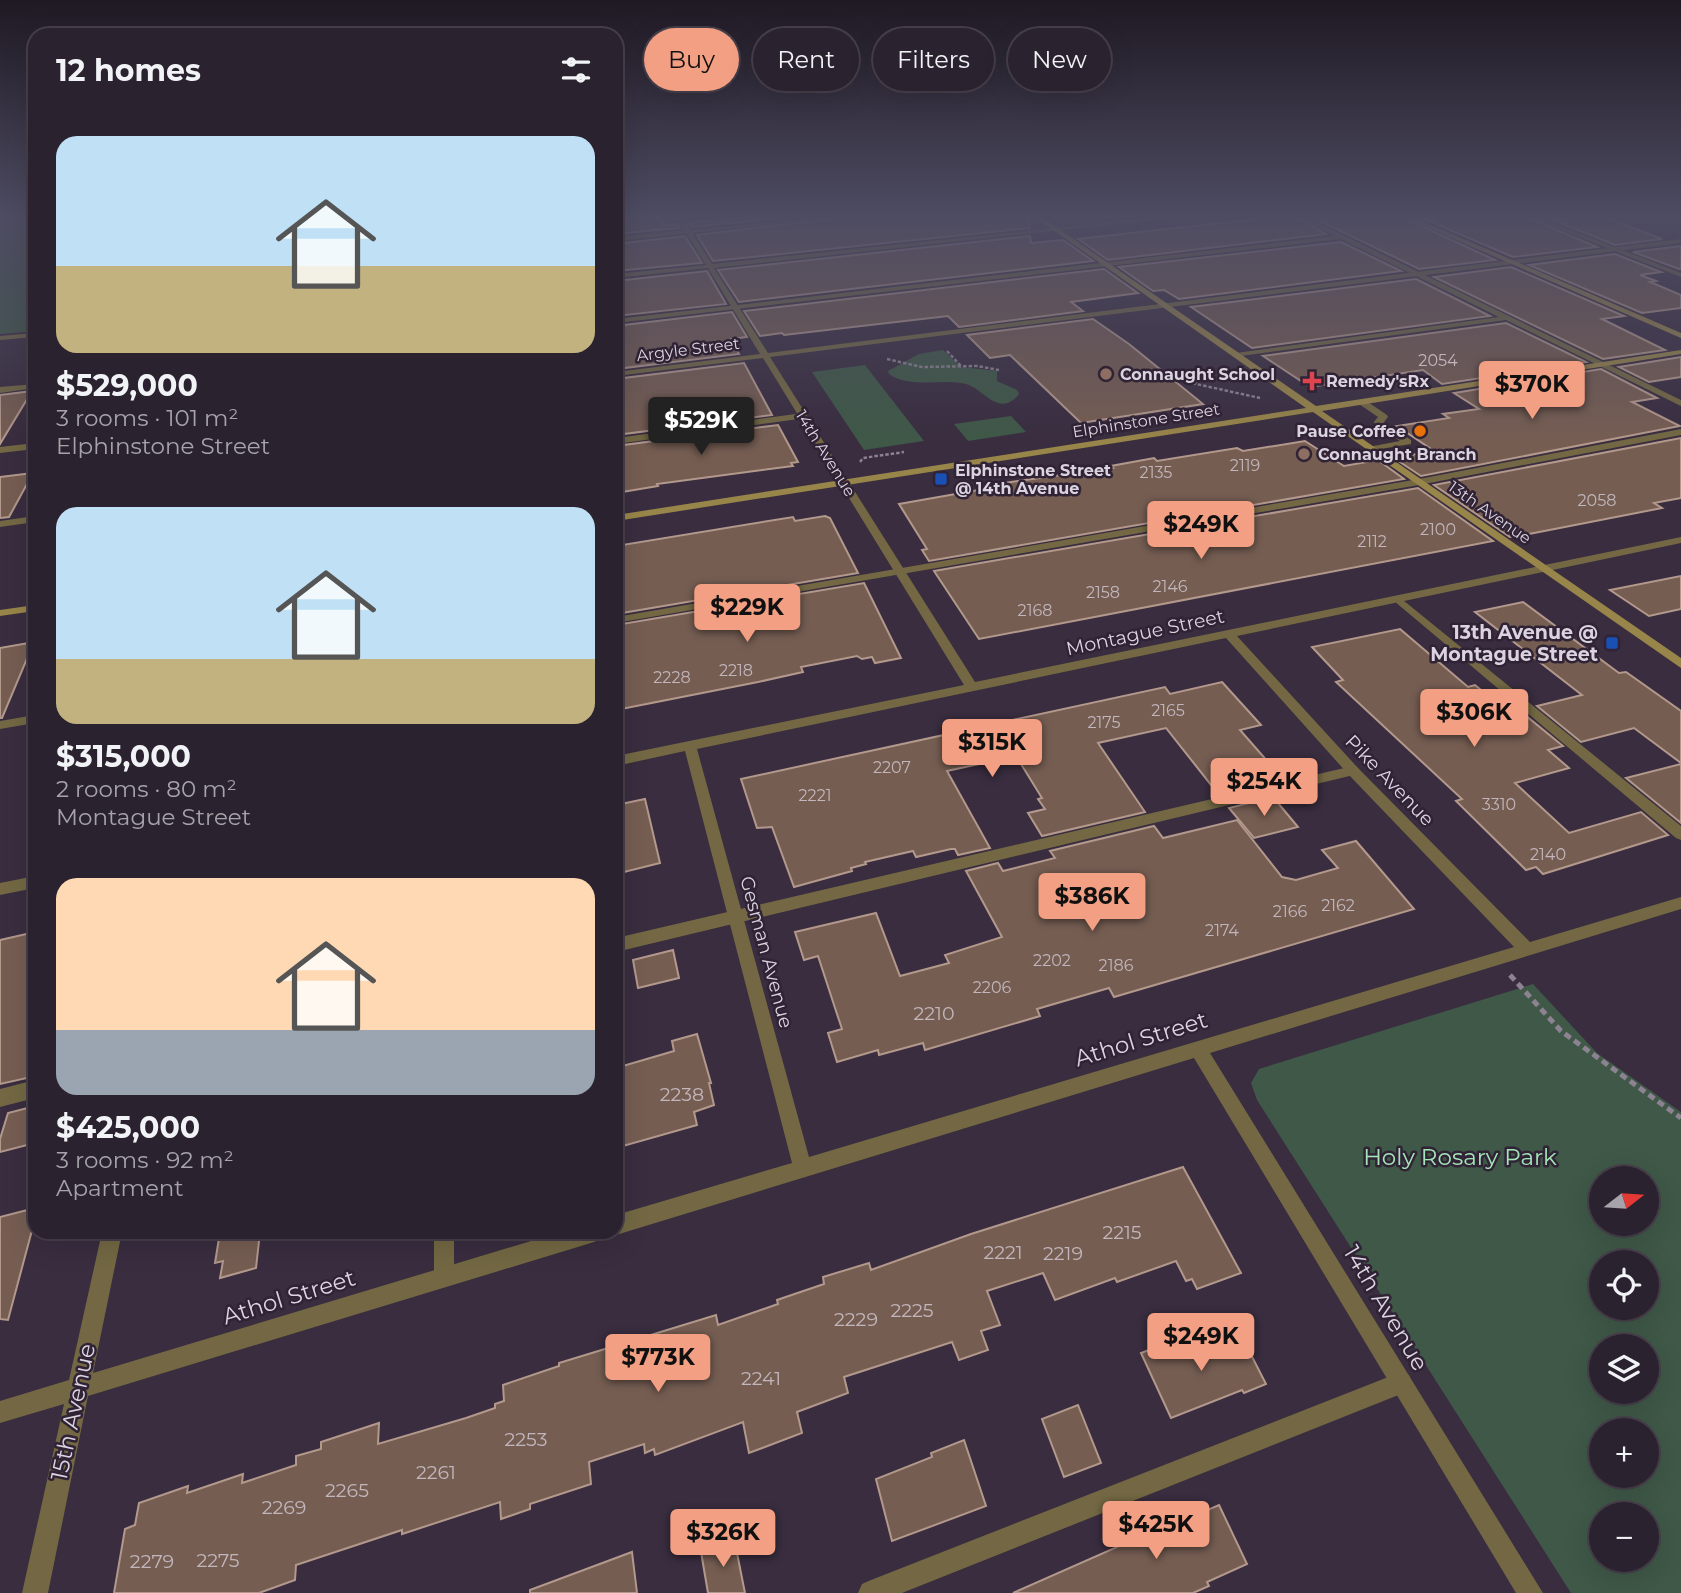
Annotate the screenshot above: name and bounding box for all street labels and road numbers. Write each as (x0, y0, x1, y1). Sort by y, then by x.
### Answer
street label: Argyle Street (635, 334, 741, 365)
street label: Elphinstone Street (1071, 399, 1222, 442)
street label: 14th Avenue (791, 407, 860, 500)
street label: 13th Avenue (1445, 477, 1535, 548)
street label: Montague Street (1064, 604, 1227, 660)
street label: Pike Avenue (1340, 730, 1439, 831)
street label: Gesman Avenue (735, 874, 798, 1031)
street label: Athol Street (1071, 1006, 1211, 1072)
street label: 14th Avenue (1338, 1240, 1434, 1376)
street label: Athol Street (219, 1264, 359, 1330)
street label: 15th Avenue (45, 1341, 101, 1483)

